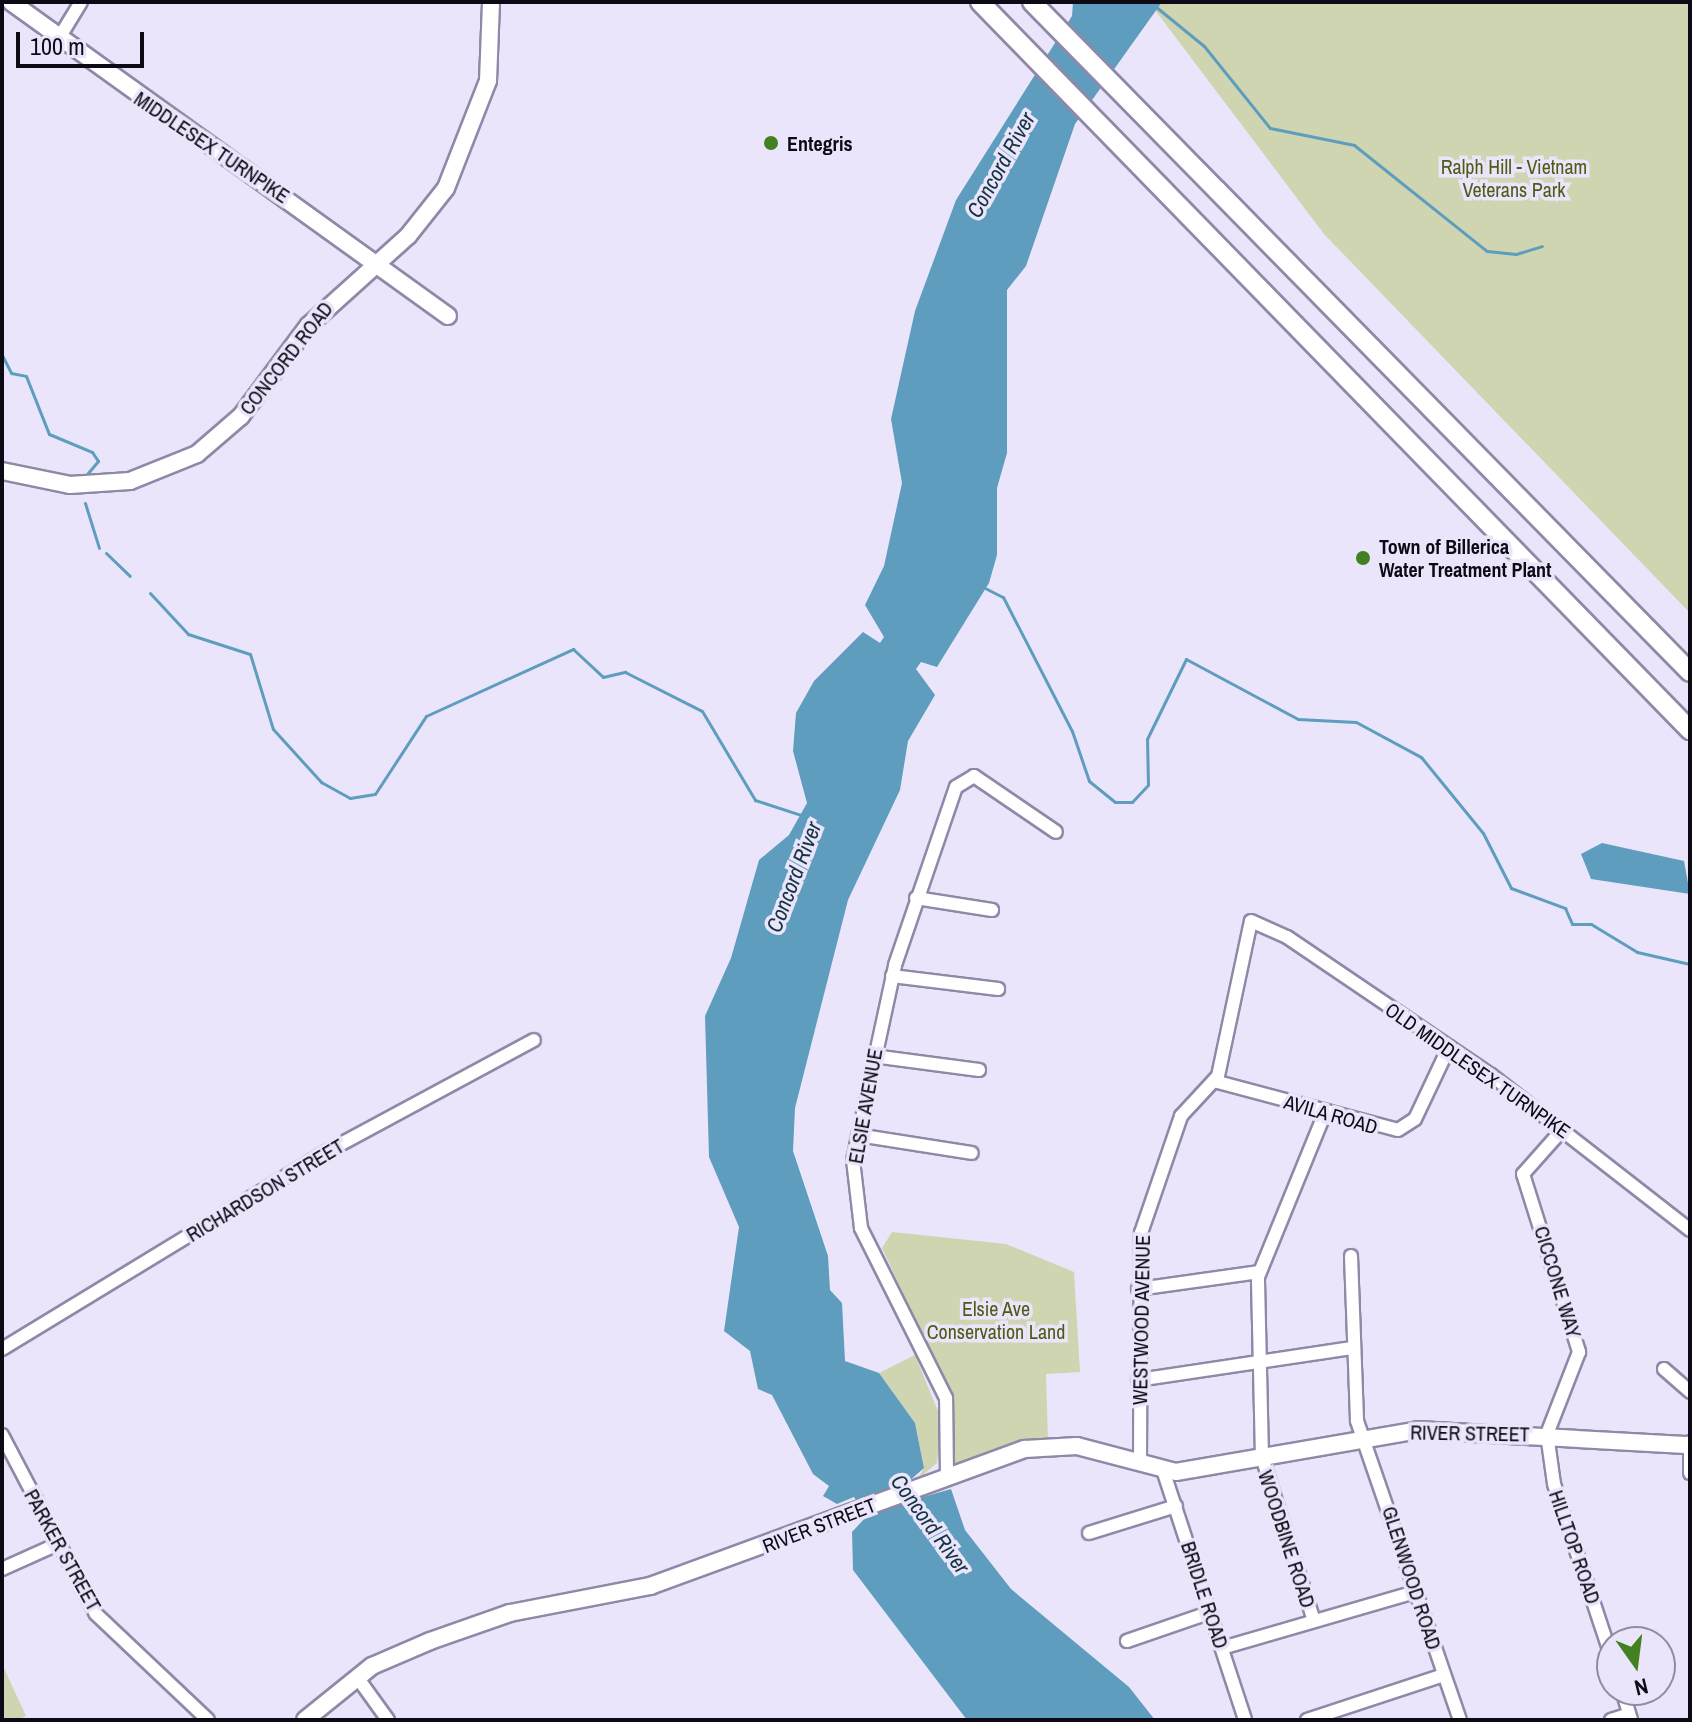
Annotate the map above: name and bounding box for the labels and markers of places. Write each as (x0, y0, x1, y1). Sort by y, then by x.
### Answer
place label: Entegris (787, 131, 853, 155)
marker: Entegris (762, 134, 780, 152)
place label: Town of Billerica Water Treatment Plant (1379, 534, 1552, 581)
marker: Town of Billerica Water Treatment Plant (1354, 549, 1372, 567)

